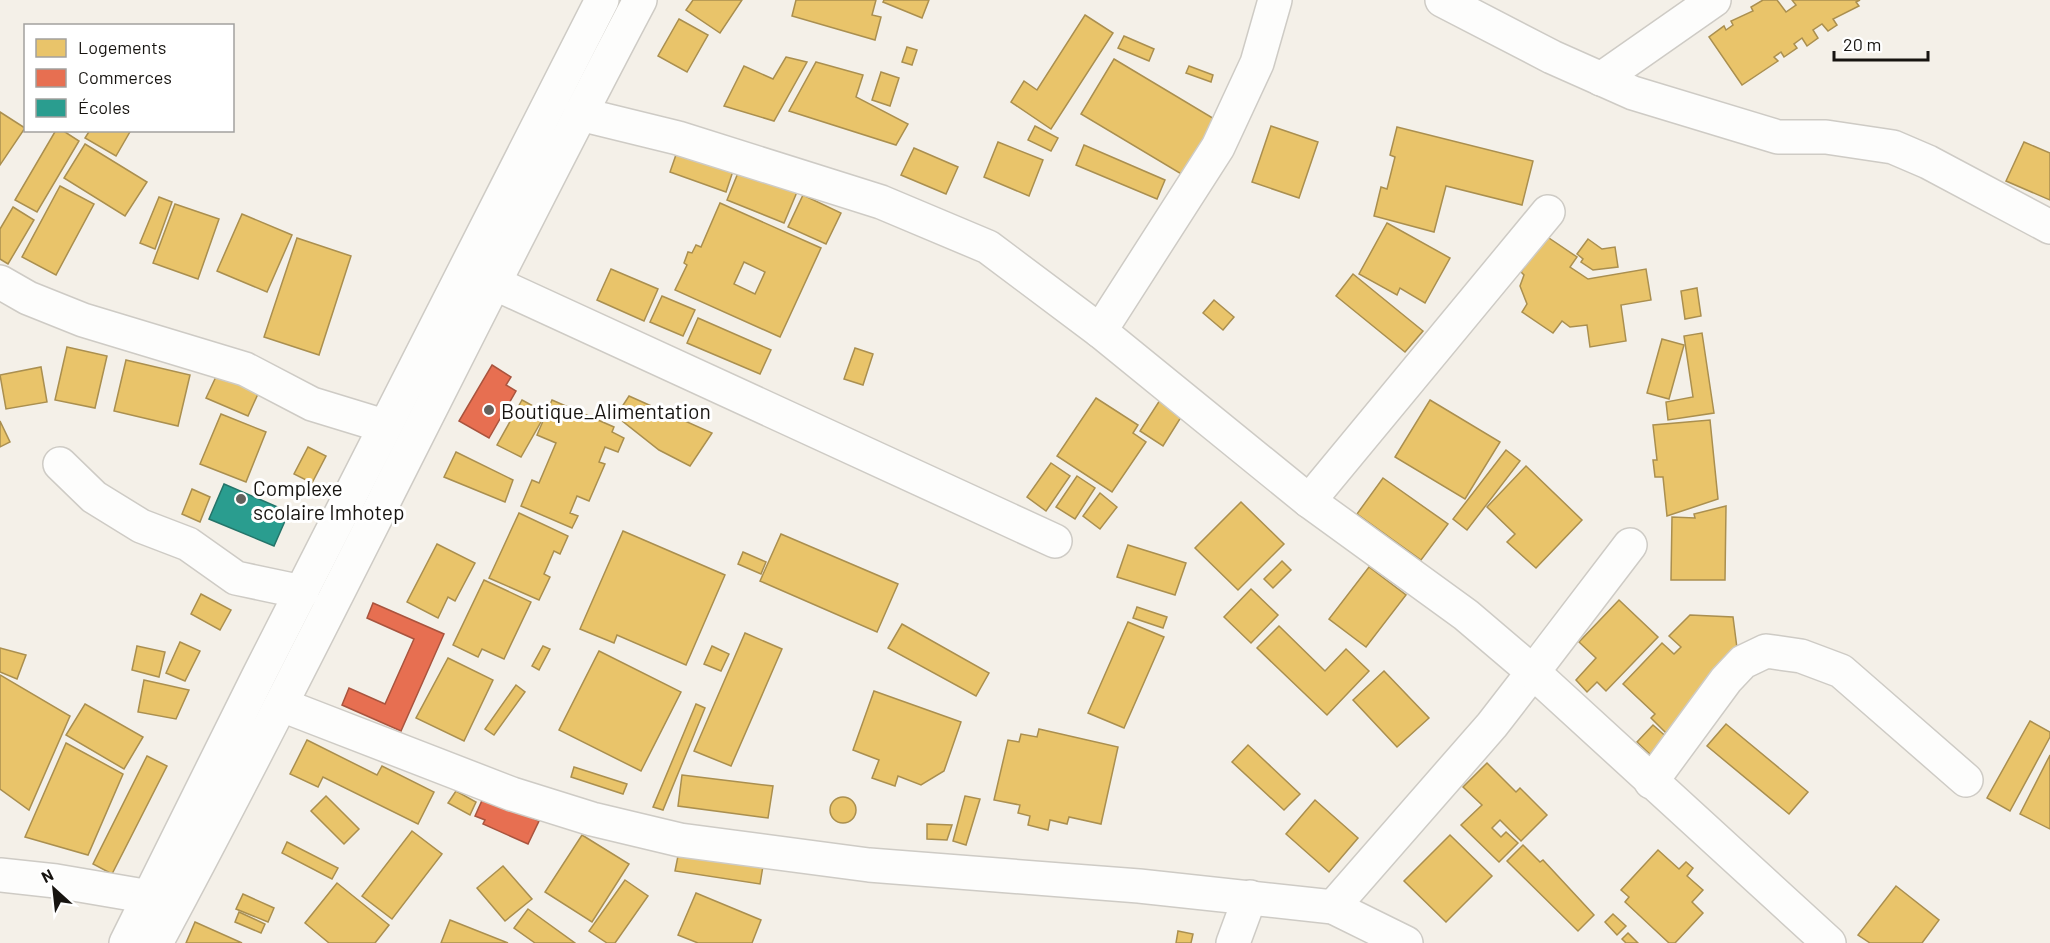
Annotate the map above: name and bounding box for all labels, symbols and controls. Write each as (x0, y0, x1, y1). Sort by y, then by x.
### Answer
legend (24, 24, 234, 132)
scale bar (1834, 24, 1928, 62)
text: 20 m (1843, 33, 1881, 55)
text: Logements (78, 36, 167, 58)
text: Commerces (78, 66, 172, 88)
text: Écoles (78, 96, 130, 118)
place label: Boutique_Alimentation (501, 398, 711, 423)
marker: Boutique_Alimentation (482, 403, 496, 417)
place label: Complexe scolaire Imhotep (253, 475, 405, 524)
marker: Complexe scolaire Imhotep (234, 492, 248, 506)
north arrow (24, 859, 84, 919)
text: N (38, 864, 56, 886)

